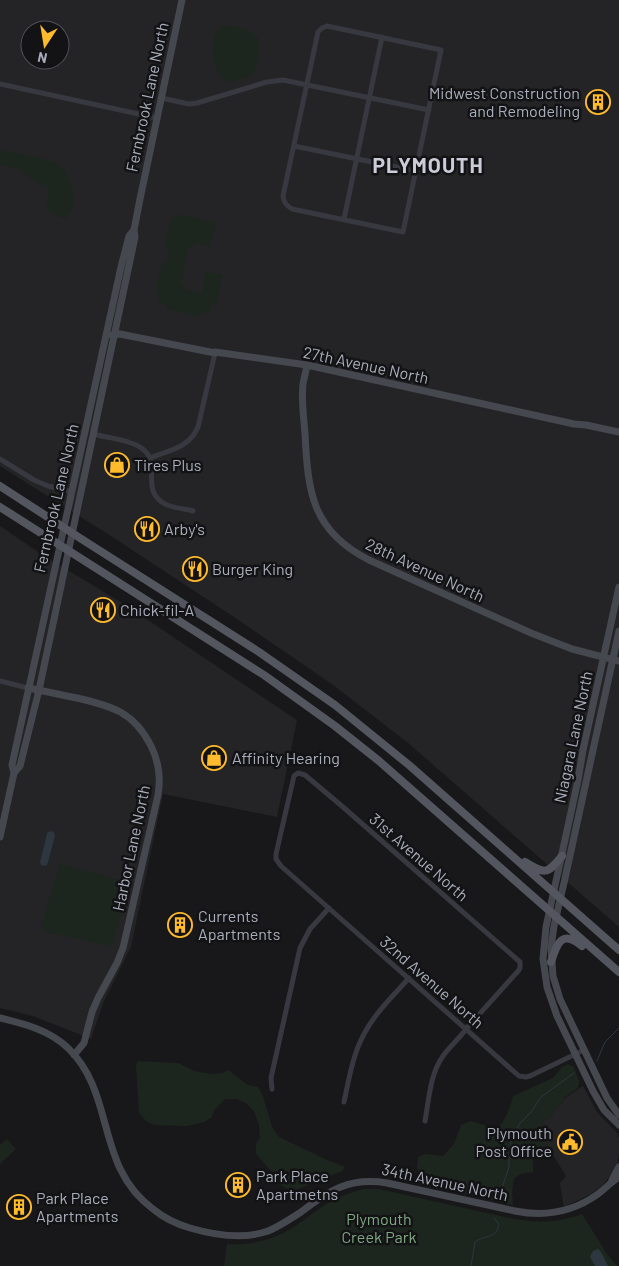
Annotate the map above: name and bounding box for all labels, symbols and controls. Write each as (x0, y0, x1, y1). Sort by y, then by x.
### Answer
north arrow (20, 20, 70, 70)
street label: Fernbrook Lane North (121, 21, 172, 173)
text: N (36, 49, 49, 67)
place label: Midwest Construction and Remodeling (429, 83, 580, 120)
building icon: Midwest Construction and Remodeling (585, 89, 611, 115)
district label: PLYMOUTH (372, 152, 484, 177)
street label: 27th Avenue North (302, 342, 431, 387)
street label: Fernbrook Lane North (29, 422, 82, 574)
shop icon: Tires Plus (104, 452, 130, 478)
place label: Tires Plus (134, 455, 201, 474)
restaurant icon: Arby's (134, 516, 160, 542)
place label: Arby's (164, 519, 205, 538)
street label: 28th Avenue North (363, 534, 488, 605)
restaurant icon: Burger King (182, 556, 208, 582)
place label: Burger King (212, 559, 293, 578)
restaurant icon: Chick-fil-A (90, 597, 116, 623)
place label: Chick-fil-A (120, 600, 195, 619)
street label: Niagara Lane North (549, 669, 596, 805)
shop icon: Affinity Hearing (201, 745, 227, 771)
place label: Affinity Hearing (232, 748, 340, 767)
street label: Harbor Lane North (108, 783, 153, 913)
street label: 31st Avenue North (366, 809, 473, 905)
place label: Currents Apartments (198, 906, 280, 943)
building icon: Currents Apartments (167, 912, 193, 938)
street label: 32nd Avenue North (377, 931, 488, 1032)
place label: Plymouth Post Office (476, 1123, 552, 1160)
public building icon: Plymouth Post Office (557, 1129, 583, 1155)
street label: 34th Avenue North (380, 1159, 510, 1204)
place label: Park Place Apartmetns (256, 1166, 338, 1203)
building icon: Park Place Apartmetns (225, 1172, 251, 1198)
place label: Park Place Apartments (36, 1188, 118, 1225)
building icon: Park Place Apartments (6, 1194, 32, 1220)
park label: Plymouth Creek Park (341, 1209, 417, 1246)

